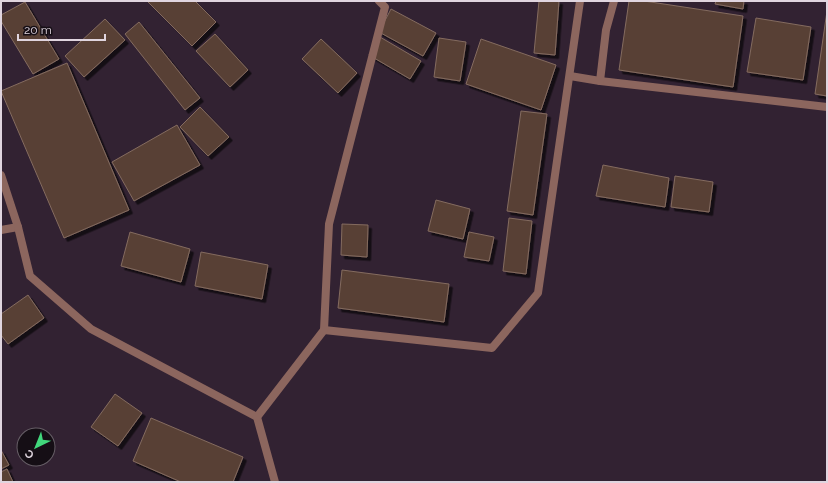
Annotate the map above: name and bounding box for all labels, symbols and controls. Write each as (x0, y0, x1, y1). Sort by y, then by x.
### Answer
scale bar (18, 16, 105, 42)
text: 20 m (24, 23, 52, 37)
north arrow (16, 427, 56, 467)
text: С (22, 446, 37, 461)

